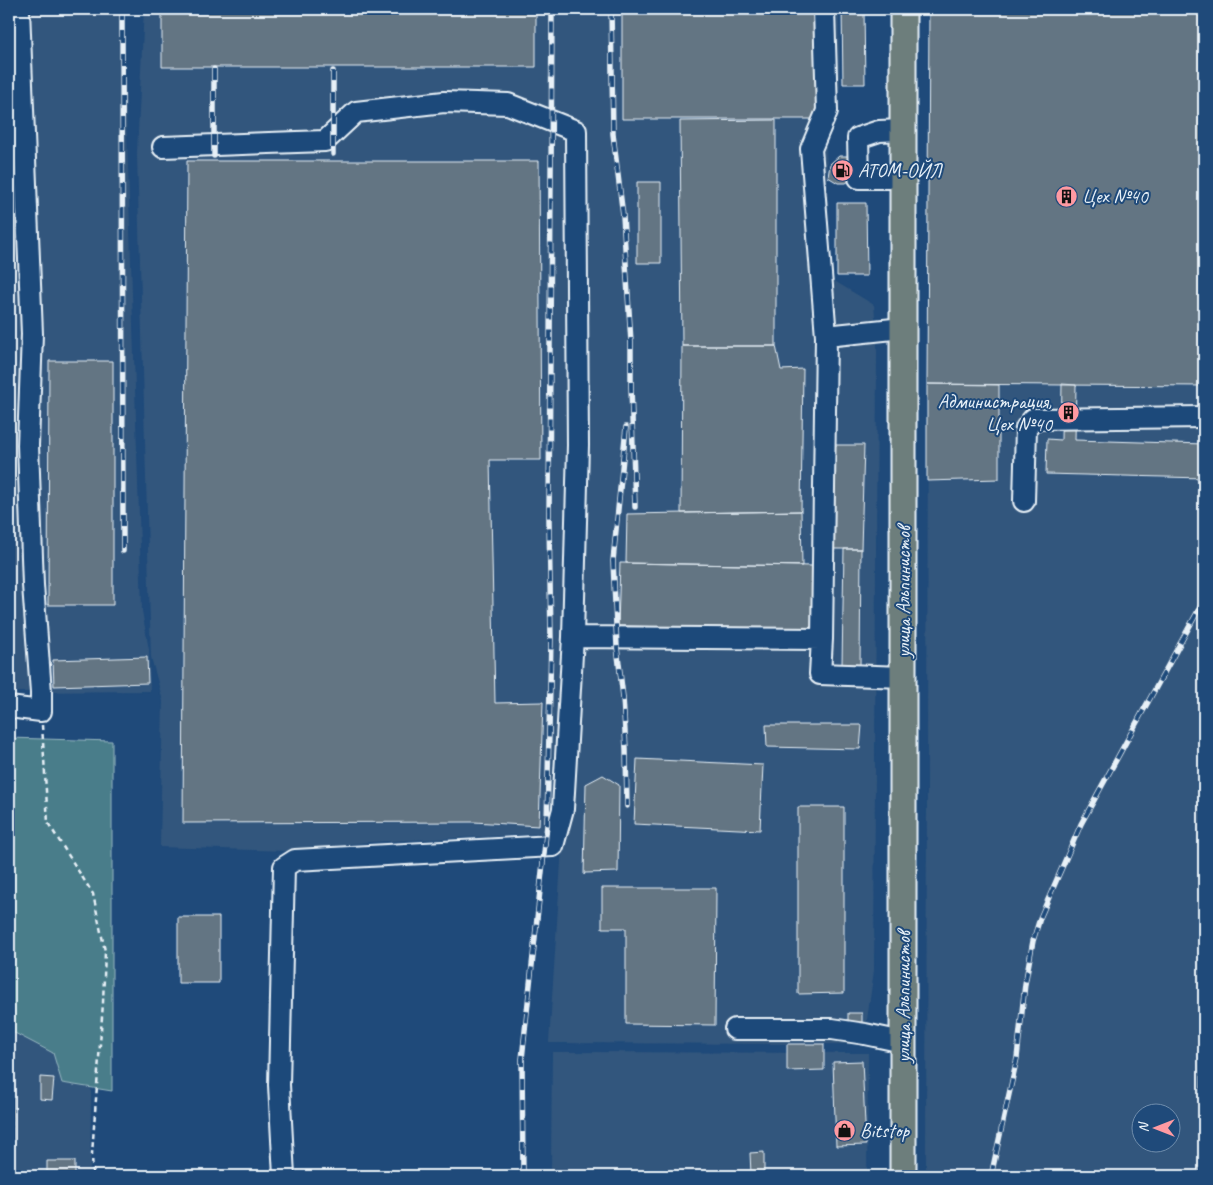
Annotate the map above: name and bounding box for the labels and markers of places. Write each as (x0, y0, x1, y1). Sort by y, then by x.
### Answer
fuel station icon: АТОМ-ОЙЛ (830, 158, 854, 182)
place label: АТОМ-ОЙЛ (858, 158, 944, 183)
building icon: Цех №40 (1054, 184, 1078, 208)
place label: Цех №40 (1082, 184, 1150, 209)
place label: Администрация, Цех №40 (938, 389, 1054, 437)
building icon: Администрация, Цех №40 (1056, 400, 1080, 424)
shop icon: Bitstop (832, 1118, 856, 1142)
place label: Bitstop (860, 1118, 910, 1143)

